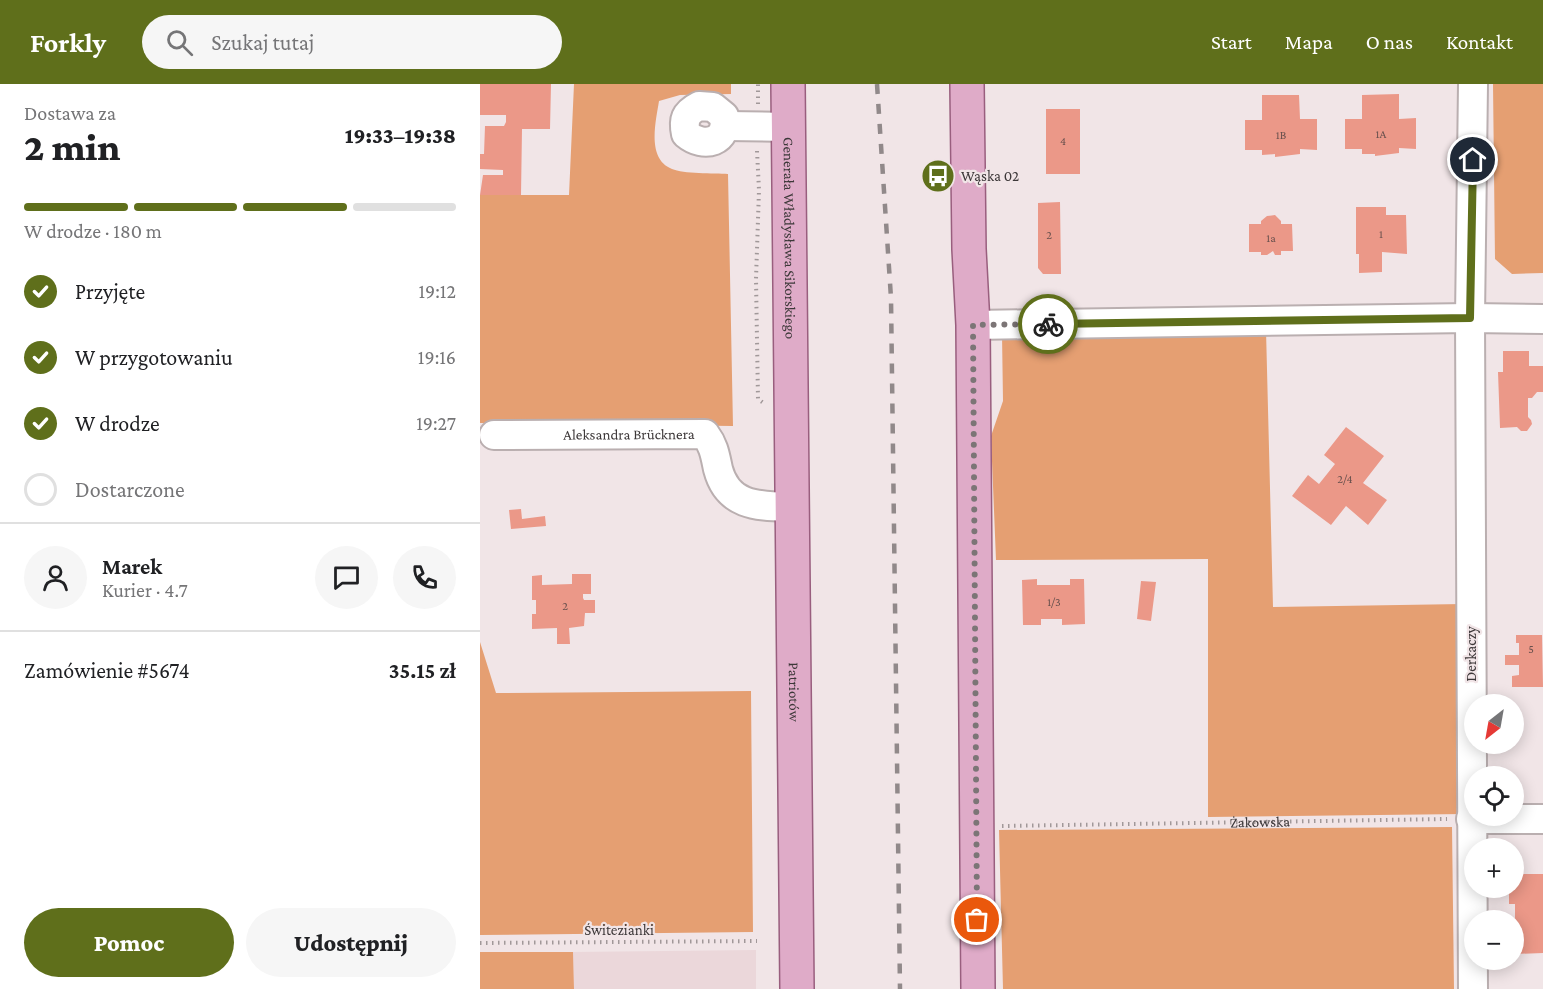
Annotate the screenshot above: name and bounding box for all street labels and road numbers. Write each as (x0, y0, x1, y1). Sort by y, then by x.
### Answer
street label: Generała Władysława Sikorskiego (780, 137, 799, 339)
street label: Aleksandra Brücknera (563, 426, 695, 443)
street label: Derkaczy (1463, 626, 1480, 682)
street label: Patriotów (786, 662, 802, 723)
street label: Żakowska (1230, 813, 1290, 830)
street label: Świtezianki (584, 922, 654, 938)

